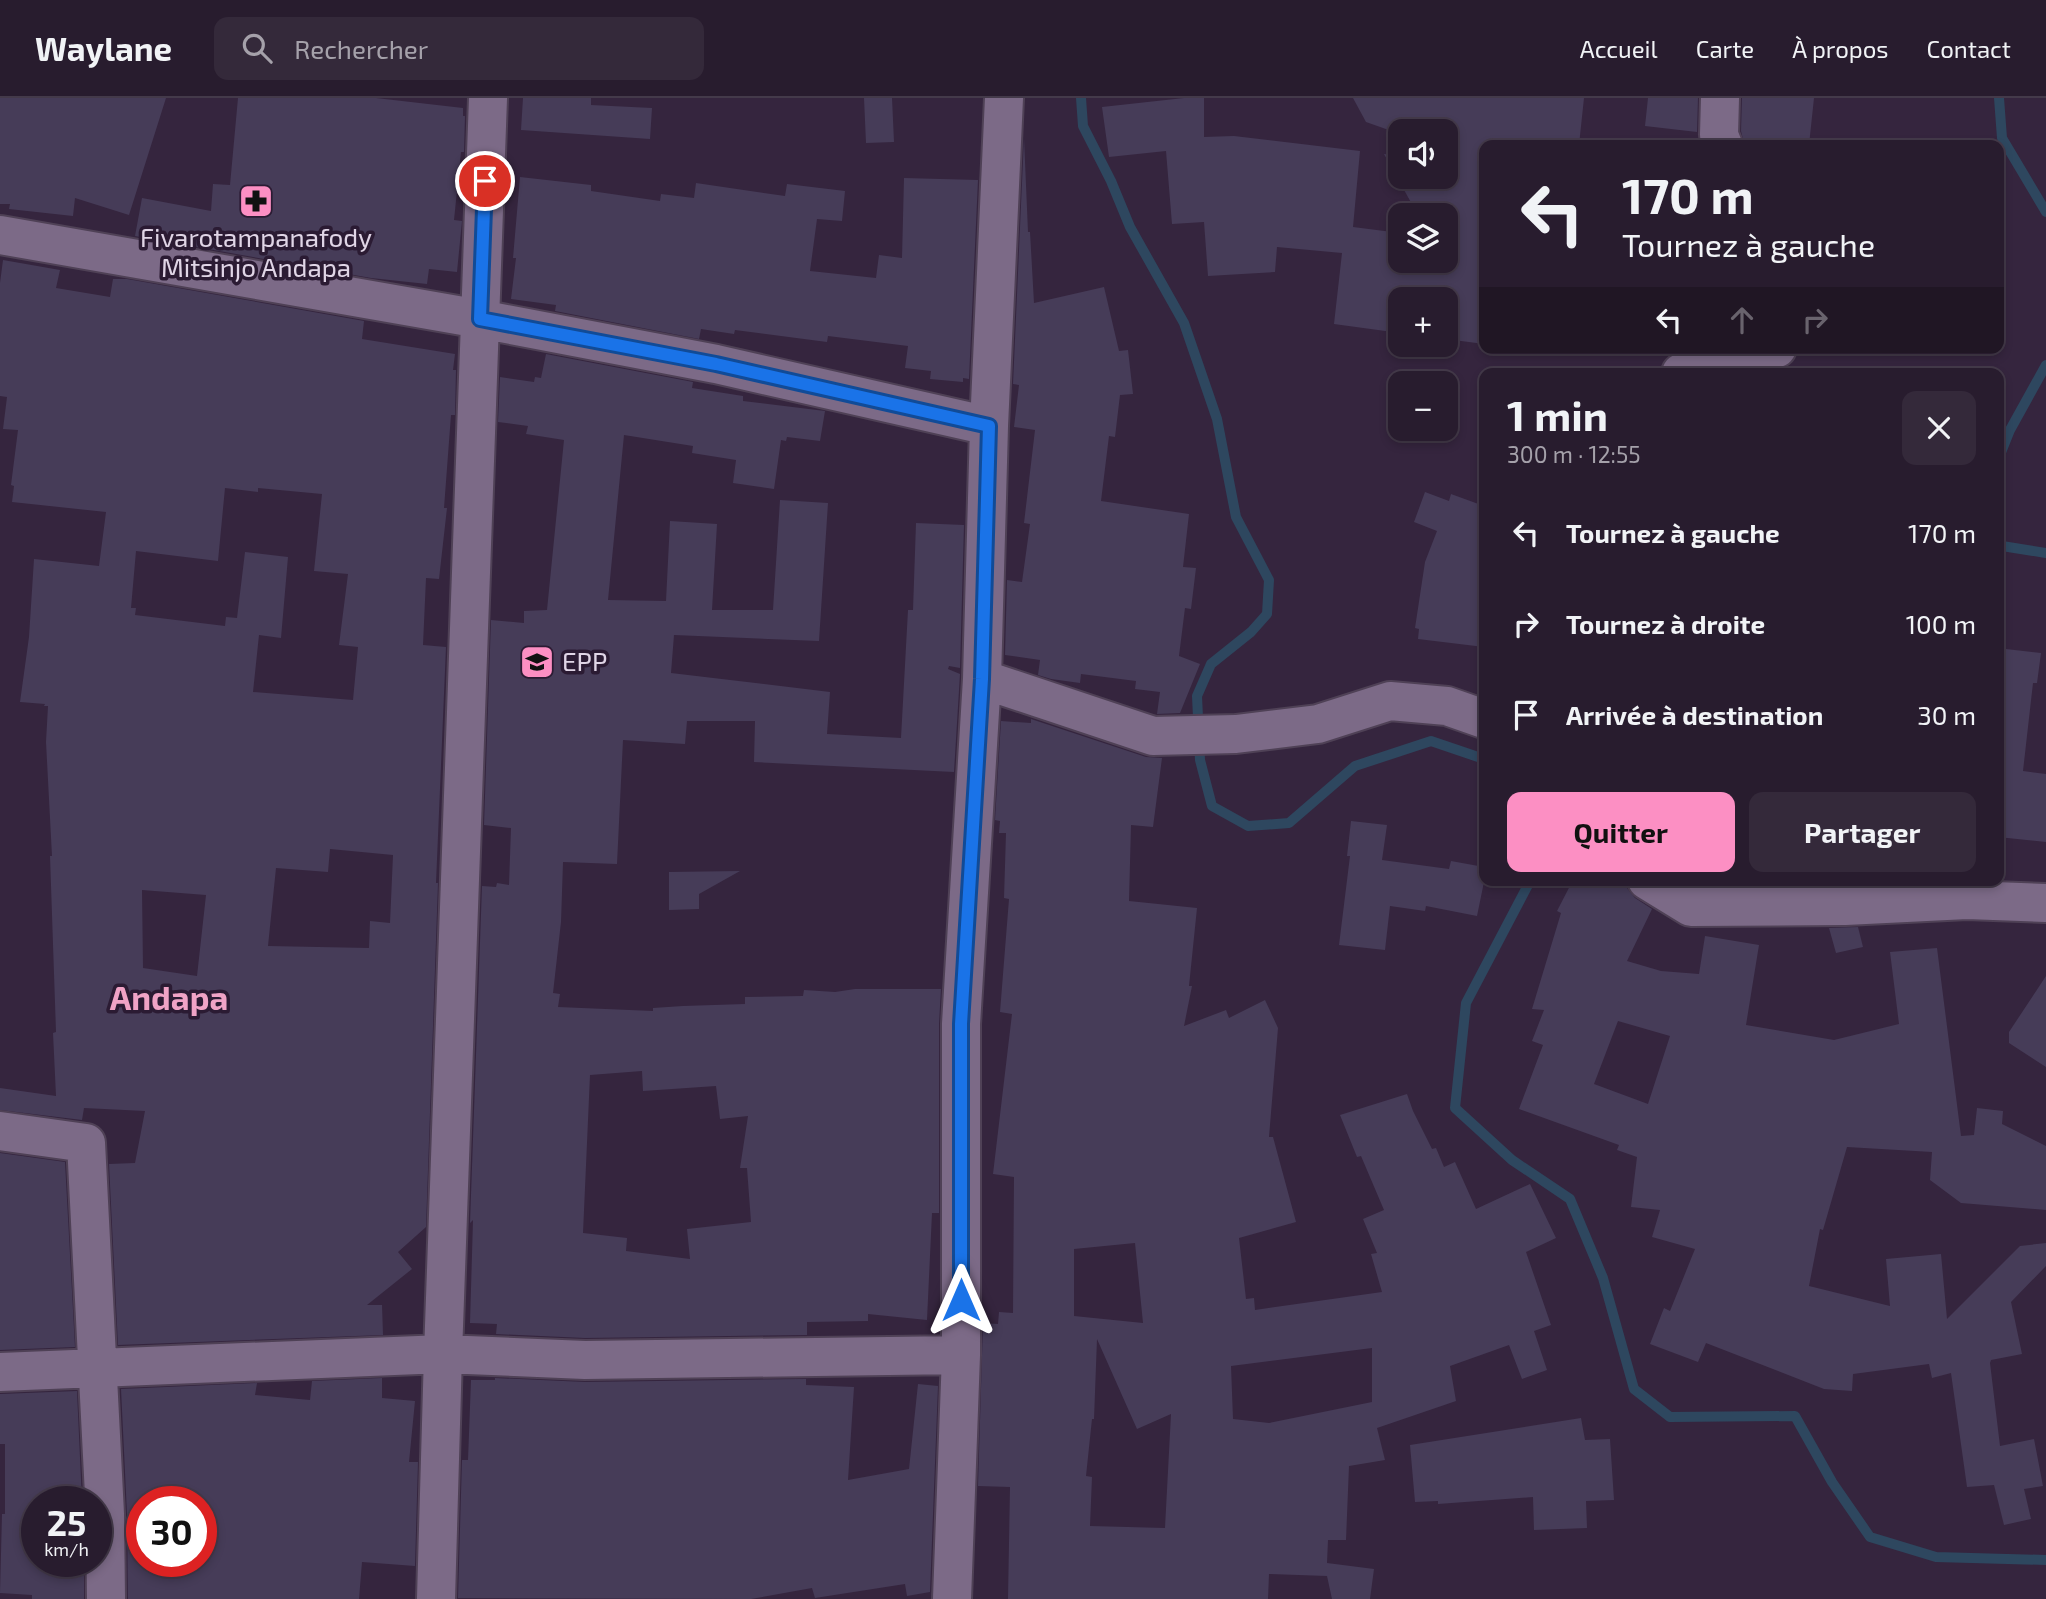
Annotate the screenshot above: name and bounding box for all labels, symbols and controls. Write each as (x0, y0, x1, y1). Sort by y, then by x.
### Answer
search box (214, 17, 704, 80)
text: Waylane (35, 28, 172, 68)
icon: search (238, 29, 276, 67)
text: Rechercher (294, 33, 428, 64)
text: Accueil (1580, 34, 1658, 63)
text: Carte (1696, 34, 1754, 63)
text: À propos (1792, 34, 1889, 63)
text: Contact (1927, 34, 2011, 63)
map controls (1388, 119, 1458, 441)
button: sound (1388, 119, 1458, 189)
pin (455, 151, 515, 211)
icon: arrive (466, 162, 504, 200)
text: 170 m (1622, 165, 1754, 224)
icon: left (1507, 168, 1598, 259)
pharmacy icon: Fivarotampanafody Mitsinjo Andapa (237, 182, 275, 220)
button: layers (1388, 203, 1458, 273)
place label: Fivarotampanafody Mitsinjo Andapa (140, 221, 372, 282)
text: Tournez à gauche (1622, 225, 1875, 263)
button: + (1388, 287, 1458, 357)
icon: left (1650, 301, 1688, 339)
icon: ahead (1723, 301, 1761, 339)
icon: right (1796, 301, 1834, 339)
button: − (1388, 371, 1458, 441)
text: 1 min (1507, 389, 1608, 439)
button: close (1902, 391, 1976, 465)
text: 300 m · 12:55 (1507, 440, 1641, 468)
icon: left (1507, 514, 1545, 552)
text: Tournez à gauche (1566, 517, 1780, 548)
text: 170 m (1908, 517, 1976, 548)
icon: right (1507, 605, 1545, 643)
text: Tournez à droite (1566, 608, 1765, 639)
text: 100 m (1906, 608, 1976, 639)
school or university icon: EPP (518, 643, 556, 681)
place label: EPP (562, 645, 607, 676)
icon: arrive (1507, 696, 1545, 734)
text: Arrivée à destination (1566, 699, 1823, 730)
text: 30 m (1917, 699, 1976, 730)
button: Quitter (1507, 792, 1735, 872)
button: Partager (1749, 792, 1976, 872)
district label: Andapa (110, 977, 228, 1017)
position arrow (924, 1263, 998, 1337)
speed limit sign: 30 (126, 1486, 217, 1577)
text: 25 (47, 1501, 86, 1543)
text: km/h (44, 1538, 89, 1560)

